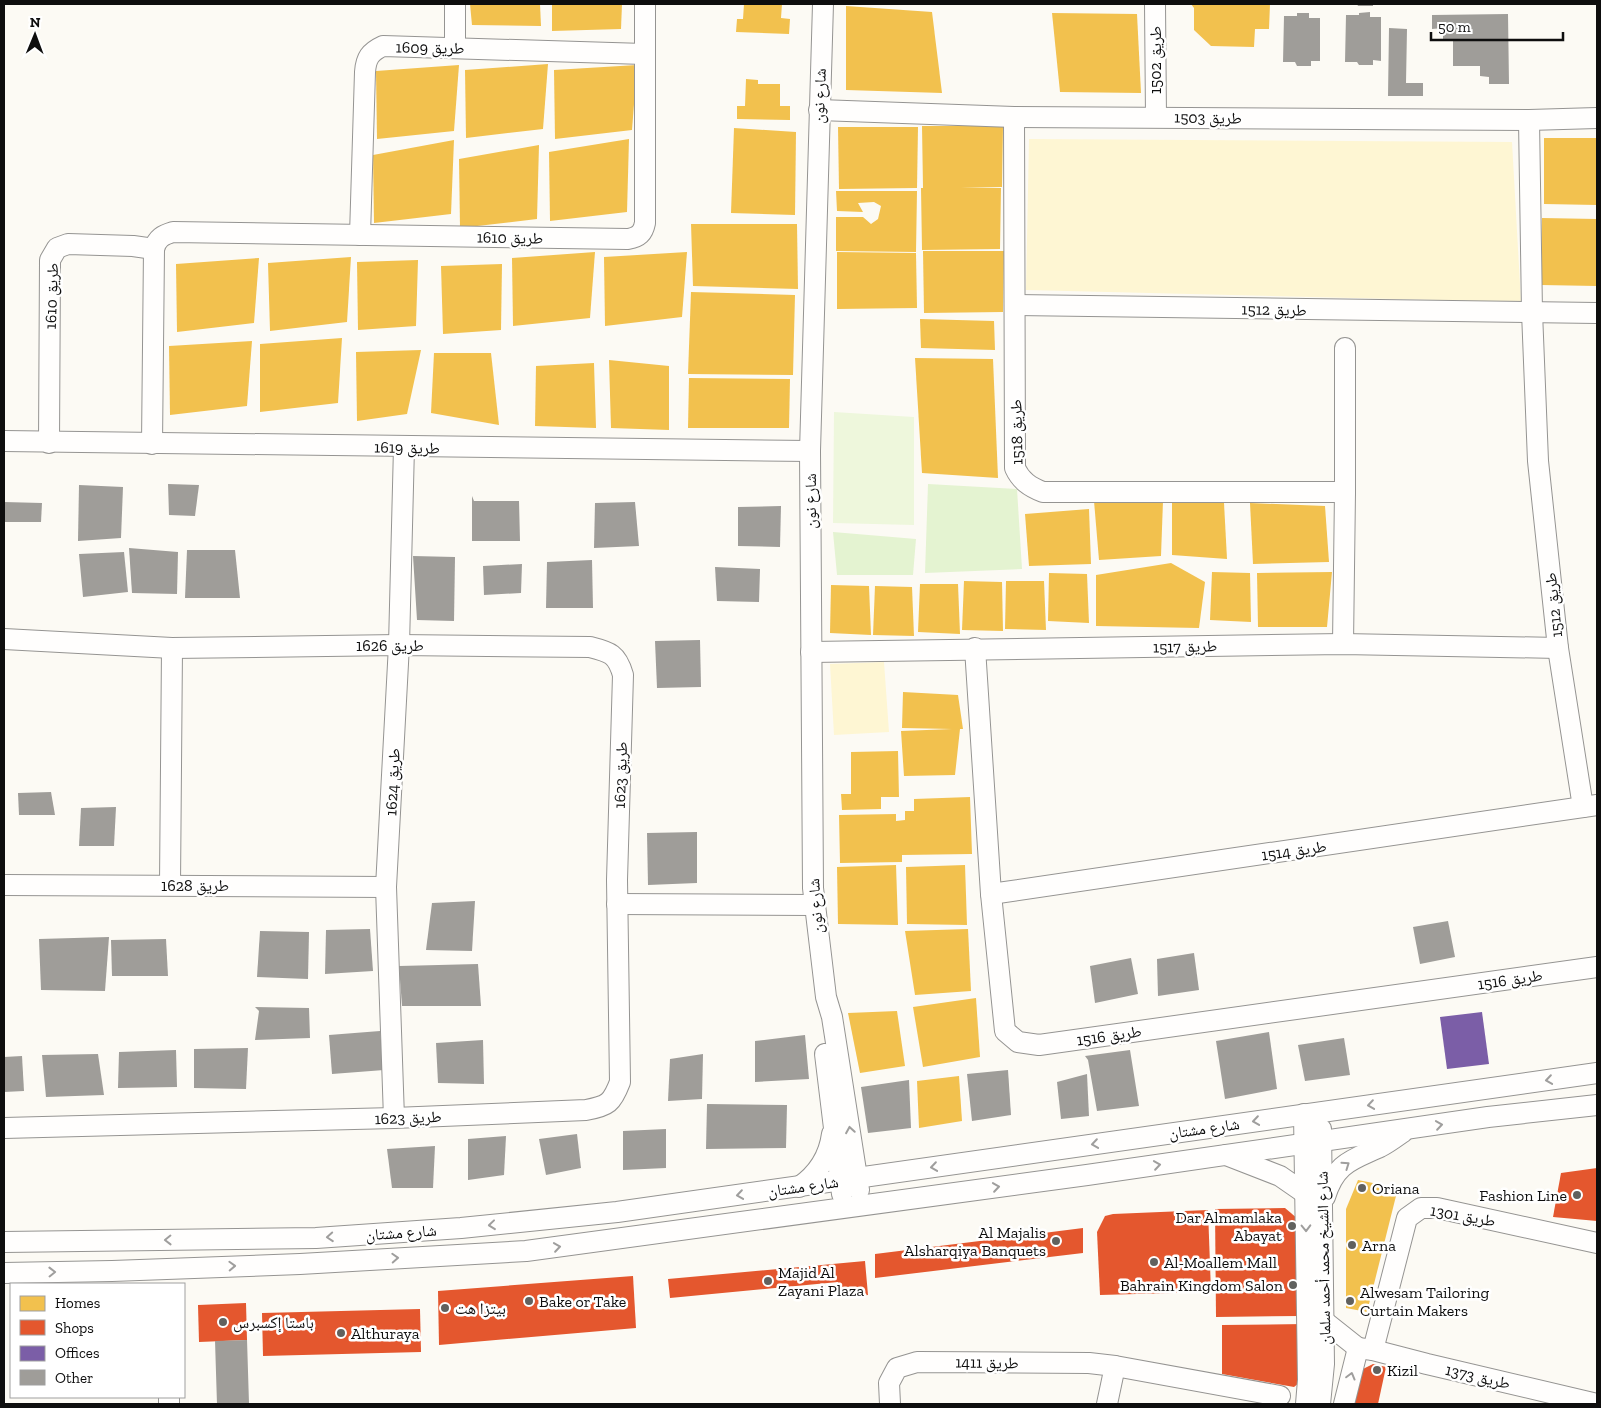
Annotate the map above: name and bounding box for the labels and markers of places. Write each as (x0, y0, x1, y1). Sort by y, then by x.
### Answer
place label: Oriana (1372, 1179, 1420, 1198)
marker: Oriana (1356, 1182, 1368, 1194)
place label: Fashion Line (1479, 1186, 1567, 1205)
marker: Fashion Line (1571, 1189, 1583, 1201)
place label: Dar Almamlaka Abayat (1175, 1208, 1282, 1245)
marker: Dar Almamlaka Abayat (1286, 1220, 1298, 1232)
place label: Al Majalis Alsharqiya Banquets (904, 1223, 1046, 1260)
marker: Al Majalis Alsharqiya Banquets (1050, 1235, 1062, 1247)
place label: Arna (1362, 1236, 1396, 1255)
marker: Arna (1346, 1239, 1358, 1251)
place label: Al-Moallem Mall (1164, 1253, 1277, 1272)
marker: Al-Moallem Mall (1148, 1256, 1160, 1268)
place label: Majid Al Zayani Plaza (778, 1263, 864, 1300)
marker: Majid Al Zayani Plaza (762, 1275, 774, 1287)
place label: Bahrain Kingdom Salon (1120, 1276, 1284, 1295)
marker: Bahrain Kingdom Salon (1287, 1279, 1299, 1291)
place label: Alwesam Tailoring Curtain Makers (1360, 1283, 1489, 1320)
place label: Bake or Take (539, 1292, 626, 1311)
marker: Bake or Take (523, 1295, 535, 1307)
marker: Alwesam Tailoring Curtain Makers (1344, 1295, 1356, 1307)
place label: بيتزا هت (455, 1299, 506, 1318)
marker: بيتزا هت (439, 1302, 451, 1314)
place label: باستا إكسبرس (233, 1313, 314, 1333)
marker: باستا إكسبرس (217, 1316, 229, 1328)
place label: Althuraya (351, 1324, 420, 1343)
marker: Althuraya (335, 1327, 347, 1339)
place label: Kizil (1387, 1361, 1418, 1380)
marker: Kizil (1371, 1364, 1383, 1376)

